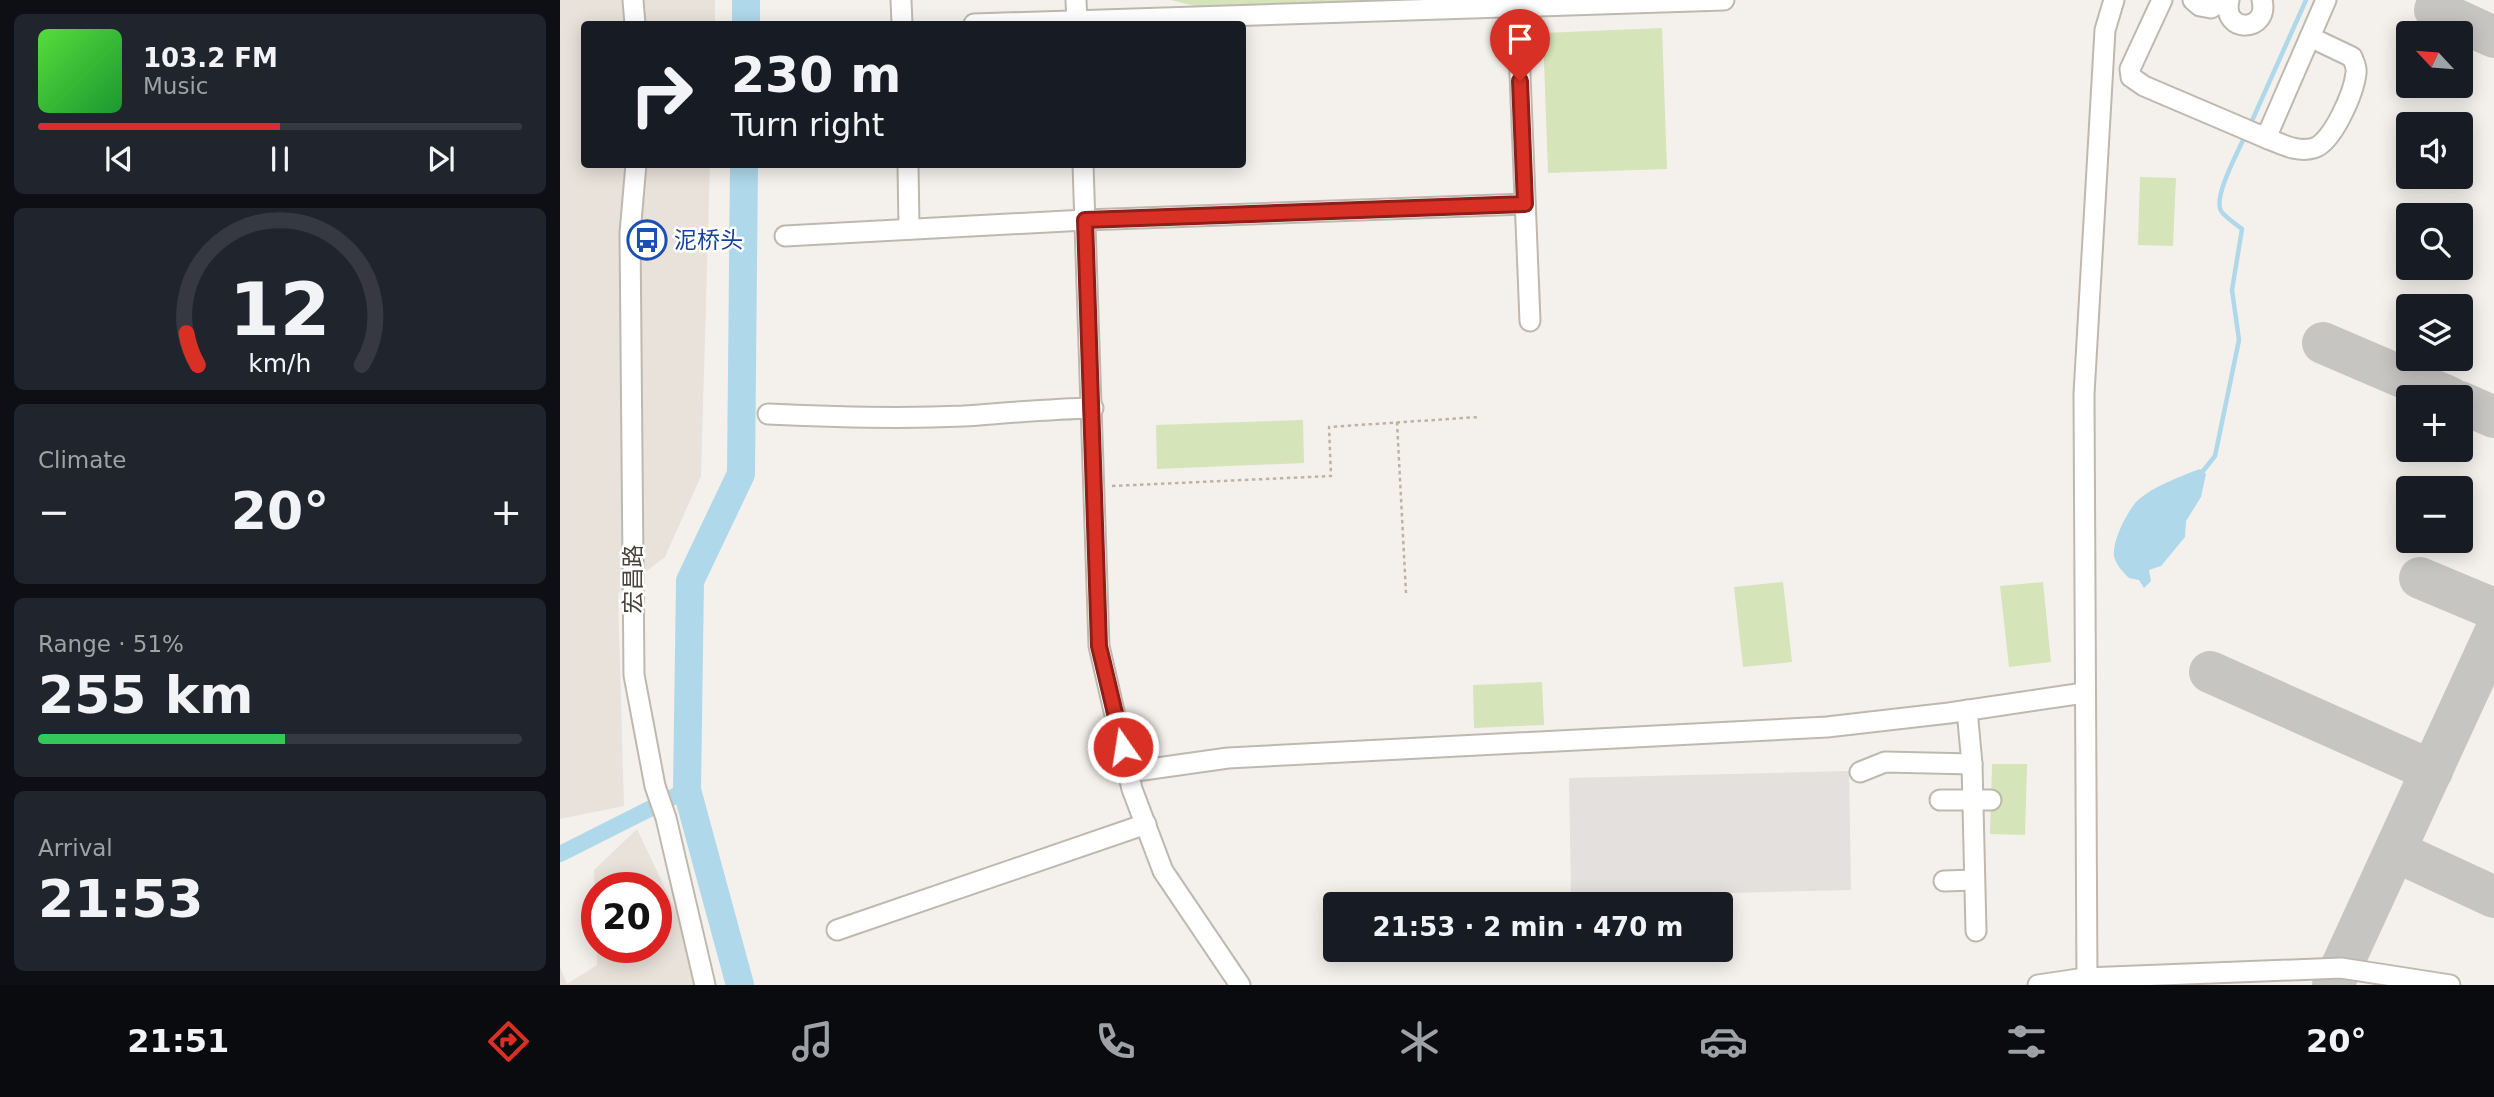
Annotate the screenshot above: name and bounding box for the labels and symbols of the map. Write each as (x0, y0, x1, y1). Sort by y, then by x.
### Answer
pin (1490, 9, 1550, 81)
north arrow (2396, 21, 2473, 98)
bus stop icon: 泥桥头 (626, 219, 668, 261)
place label: 泥桥头 (674, 227, 743, 253)
street label: 宏昌路 (620, 545, 646, 614)
position arrow (1086, 710, 1160, 784)
speed limit sign: 20 (581, 872, 672, 963)

